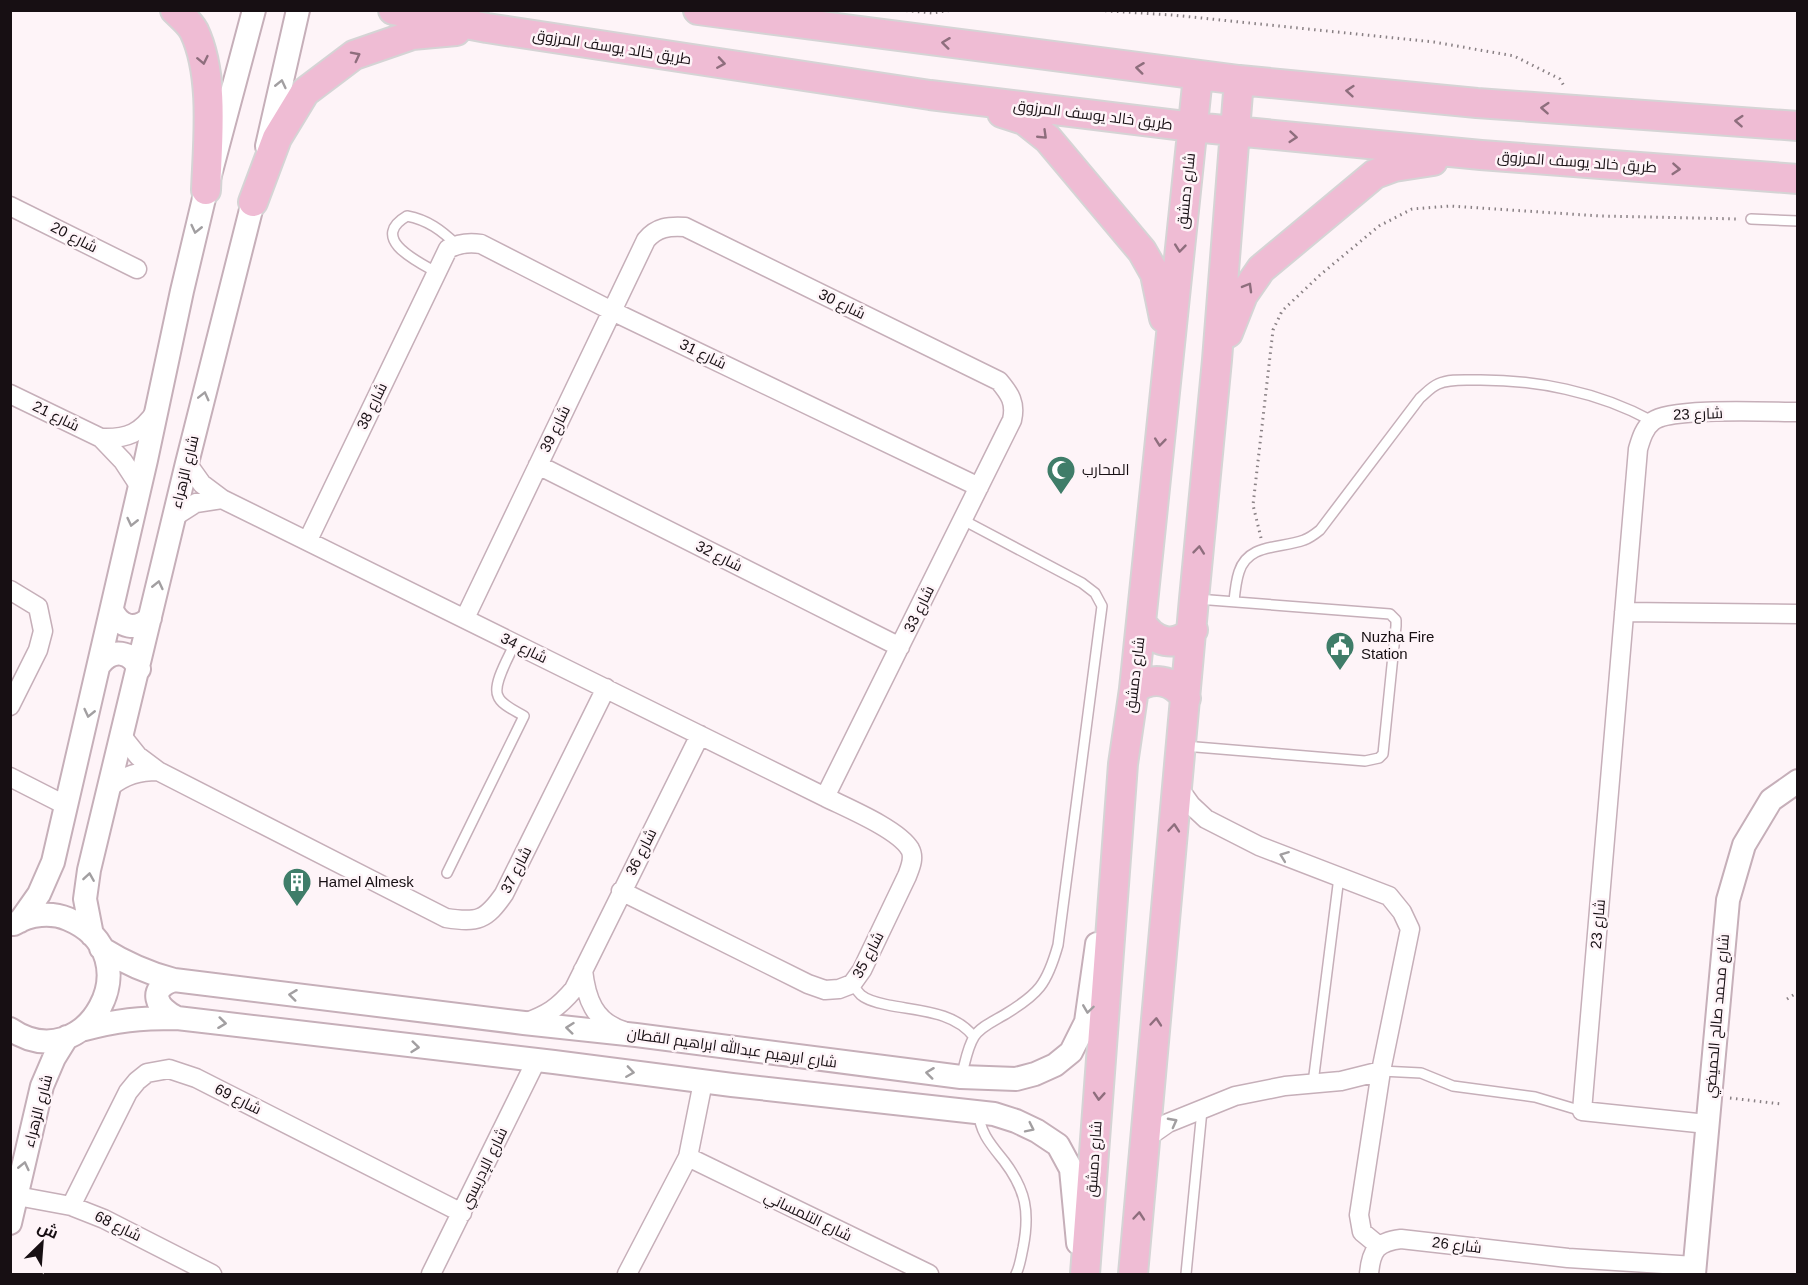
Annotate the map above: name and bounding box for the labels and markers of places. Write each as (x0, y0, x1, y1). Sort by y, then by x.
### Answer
mosque icon: المحارب (1045, 454, 1077, 496)
place label: المحارب (1082, 461, 1130, 479)
place label: Nuzha Fire Station (1361, 628, 1434, 662)
public building icon: Nuzha Fire Station (1324, 630, 1356, 672)
building icon: Hamel Almesk (281, 866, 313, 908)
place label: Hamel Almesk (318, 873, 414, 890)

